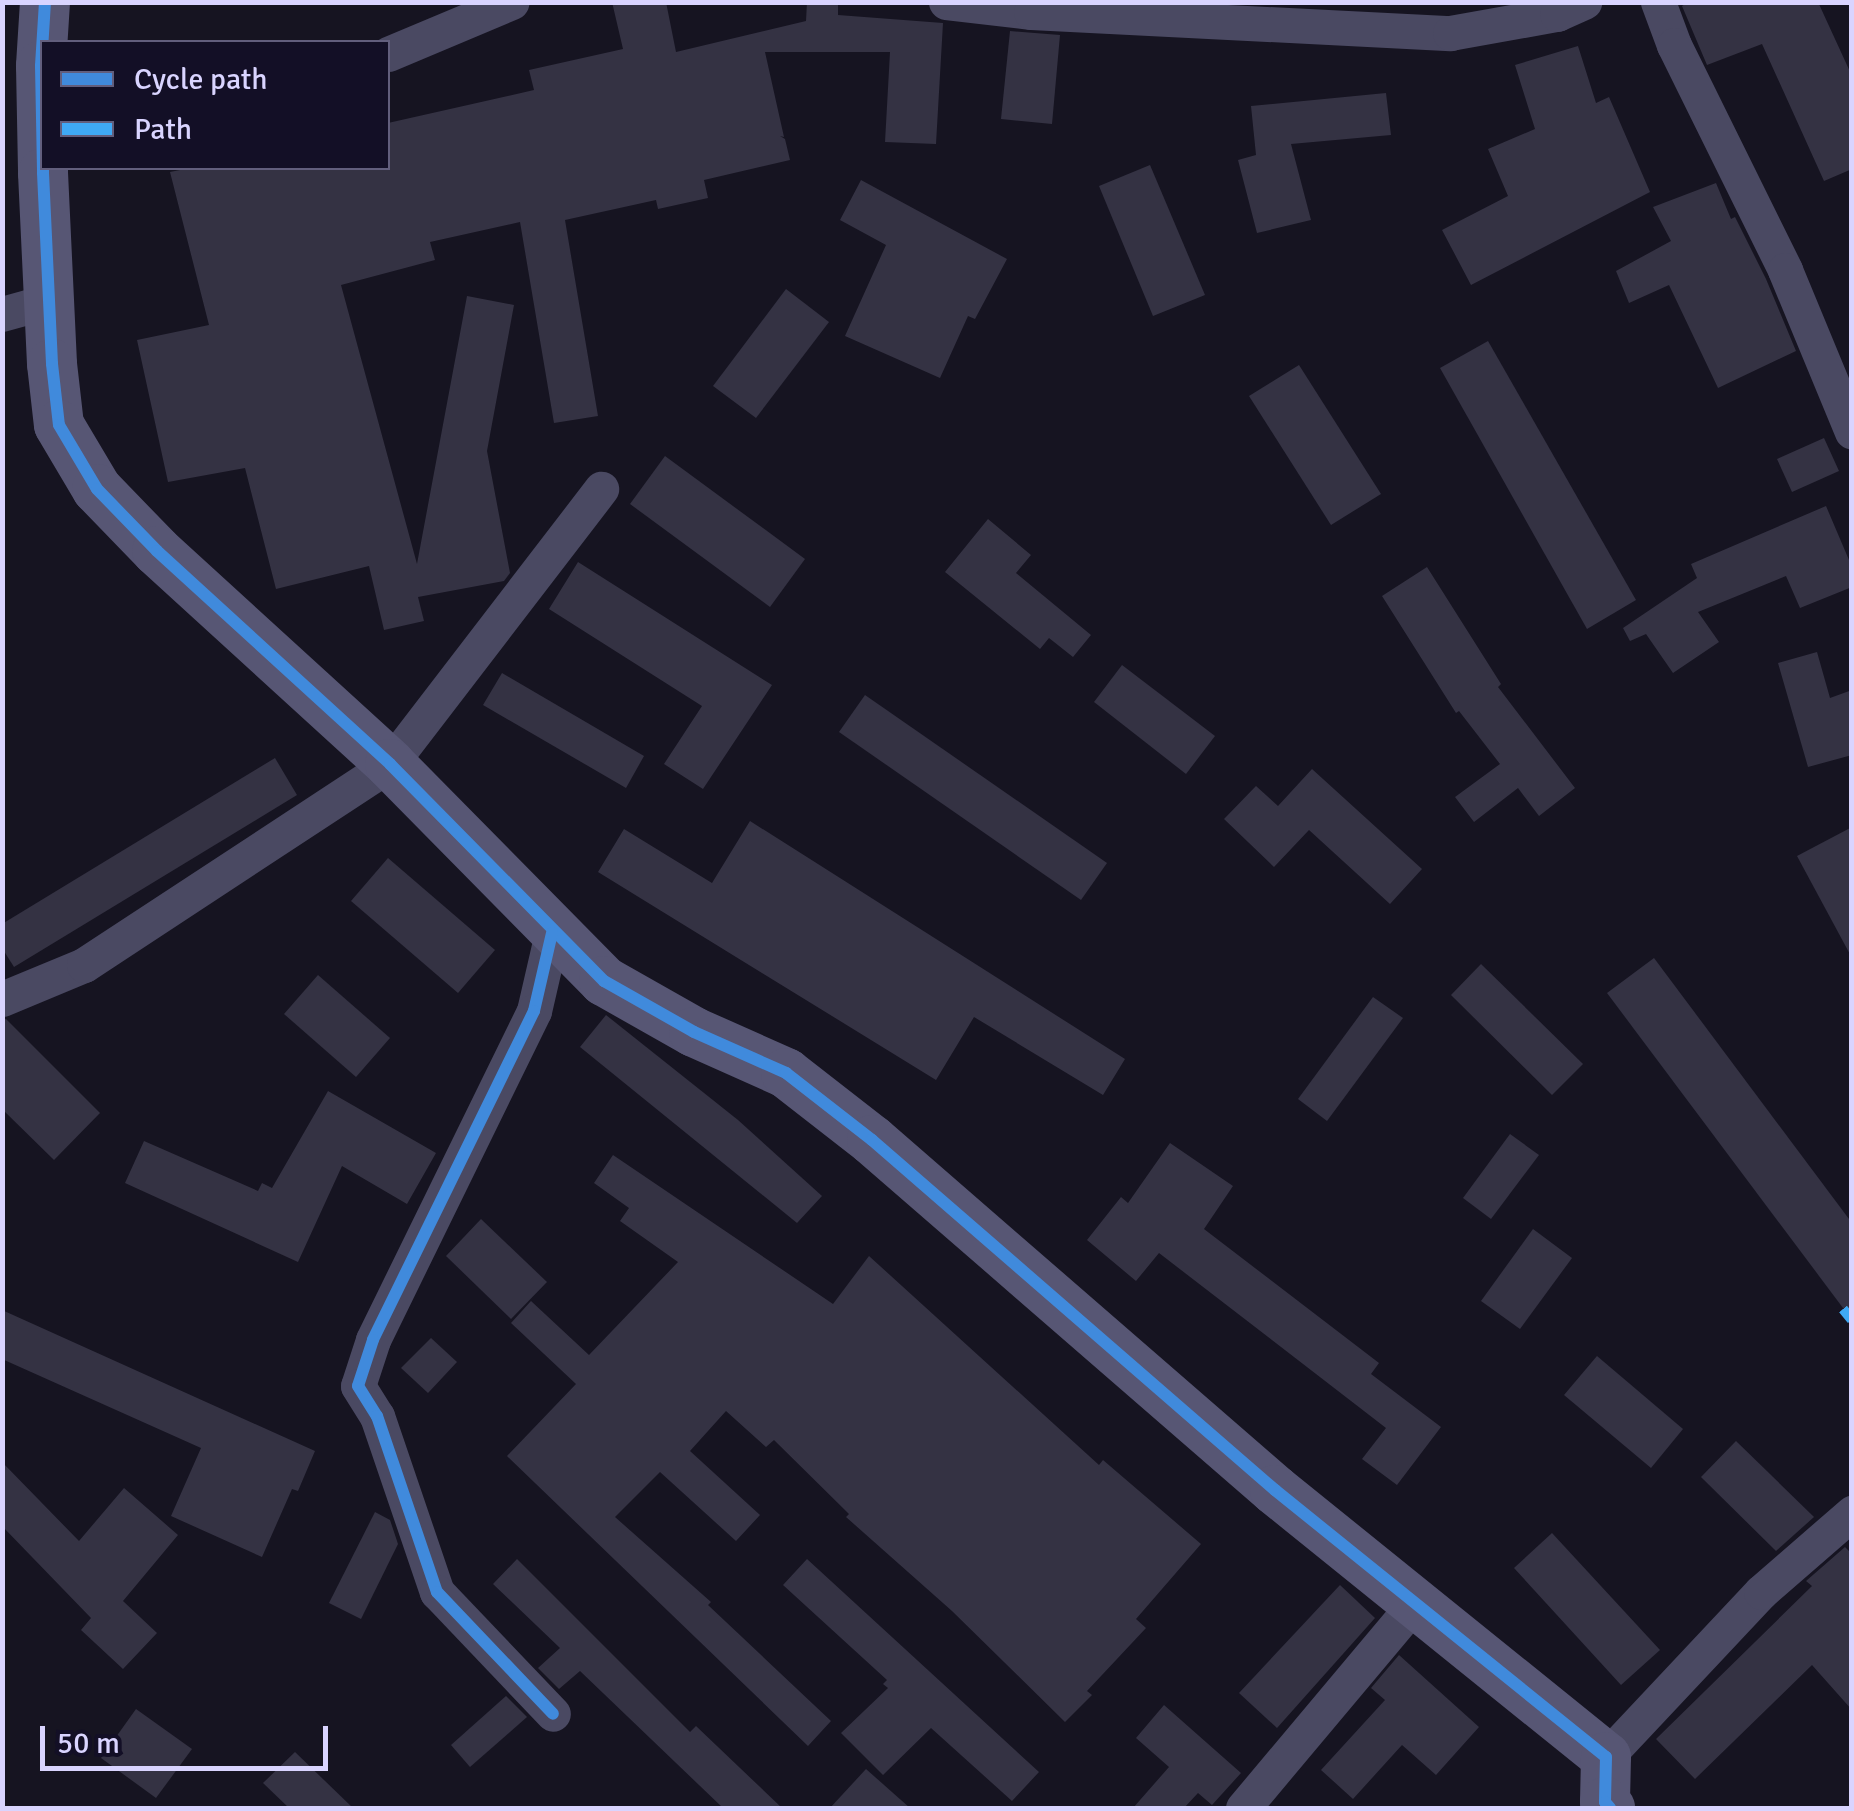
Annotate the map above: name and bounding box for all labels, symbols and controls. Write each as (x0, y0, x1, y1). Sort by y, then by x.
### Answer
legend (40, 40, 390, 170)
text: Cycle path (134, 61, 268, 98)
text: Path (134, 111, 192, 148)
scale bar (45, 1706, 332, 1768)
text: 50 m (57, 1725, 120, 1762)

